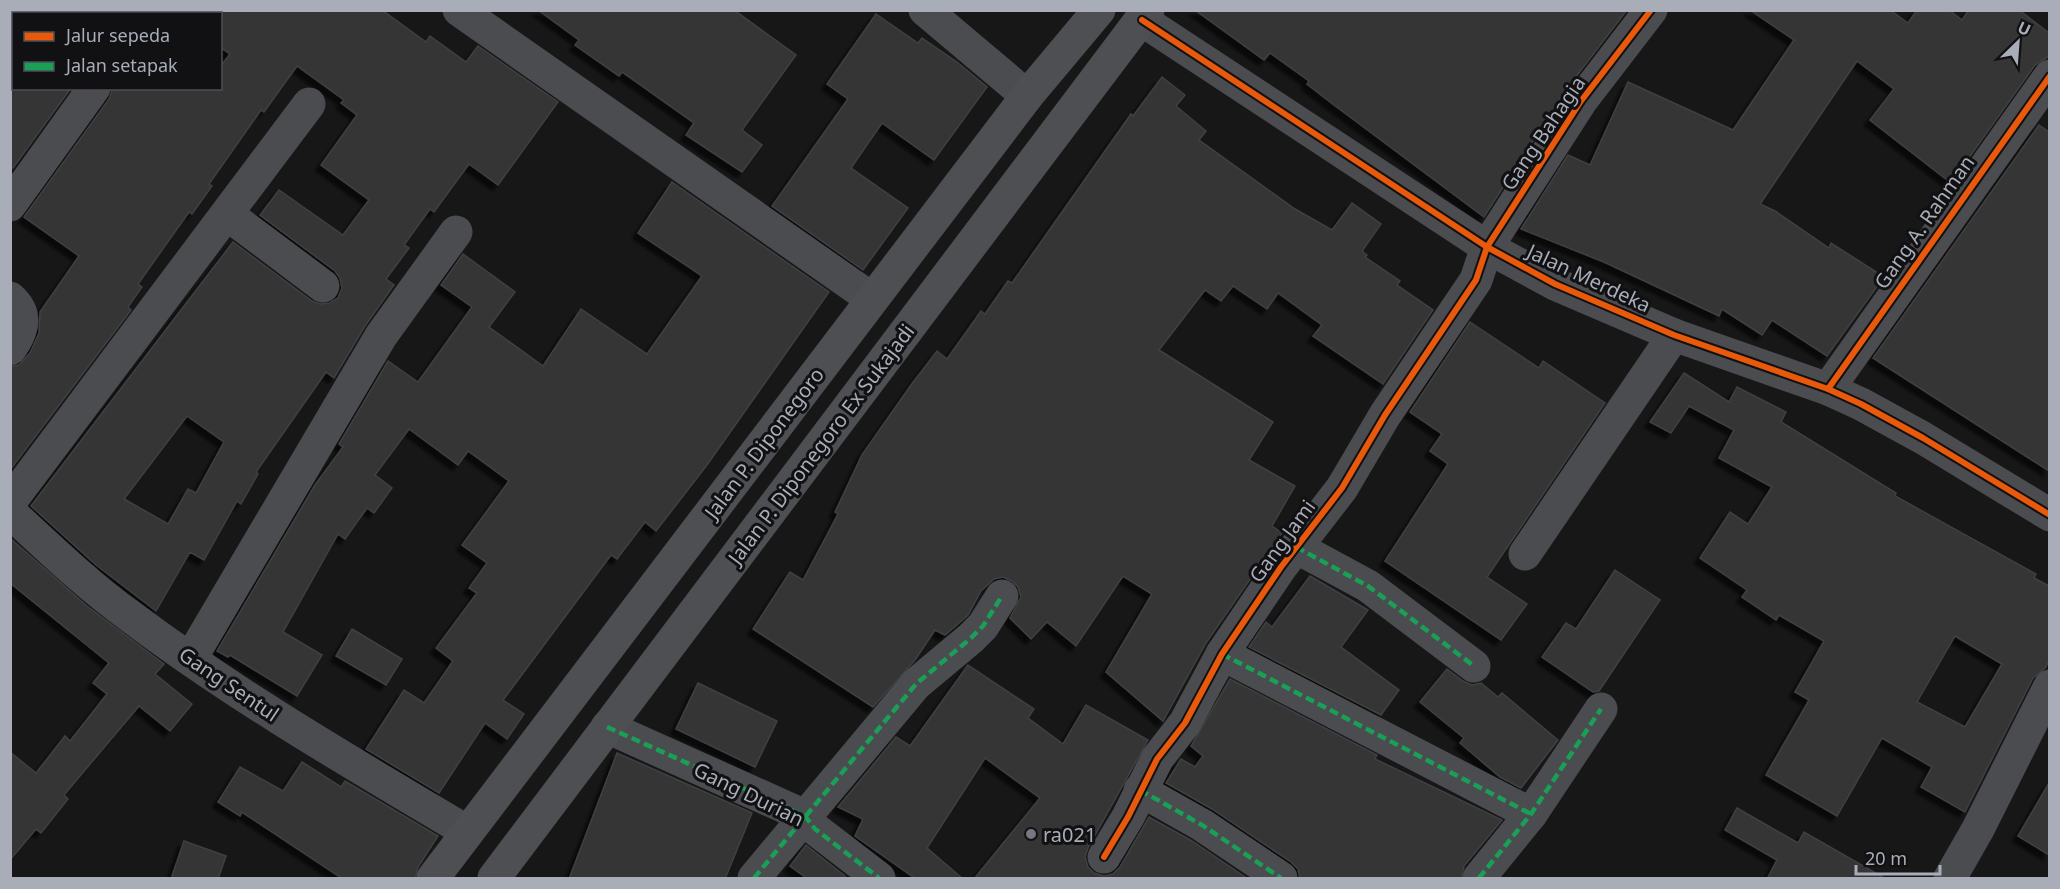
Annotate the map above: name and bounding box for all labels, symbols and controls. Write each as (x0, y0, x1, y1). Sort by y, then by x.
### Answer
legend (12, 12, 222, 90)
north arrow (1988, 12, 2048, 72)
text: U (2014, 16, 2034, 41)
text: Jalur sepeda (64, 23, 170, 47)
text: Jalan setapak (64, 53, 178, 77)
street label: Gang Bahagia (1495, 71, 1591, 195)
street label: Gang A. Rahman (1868, 150, 1980, 294)
street label: Jalan Merdeka (1521, 237, 1655, 318)
street label: Jalan P. Diponegoro Ex Sukajadi (721, 318, 920, 571)
street label: Jalan P. Diponegoro (697, 362, 830, 526)
street label: Gang Jami (1243, 494, 1321, 588)
street label: Gang Sentul (174, 641, 284, 727)
street label: Gang Durian (689, 756, 809, 832)
place label: ra021 (1043, 821, 1096, 848)
marker: ra021 (1024, 827, 1038, 841)
scale bar (1856, 838, 1940, 876)
text: 20 m (1865, 846, 1907, 870)

